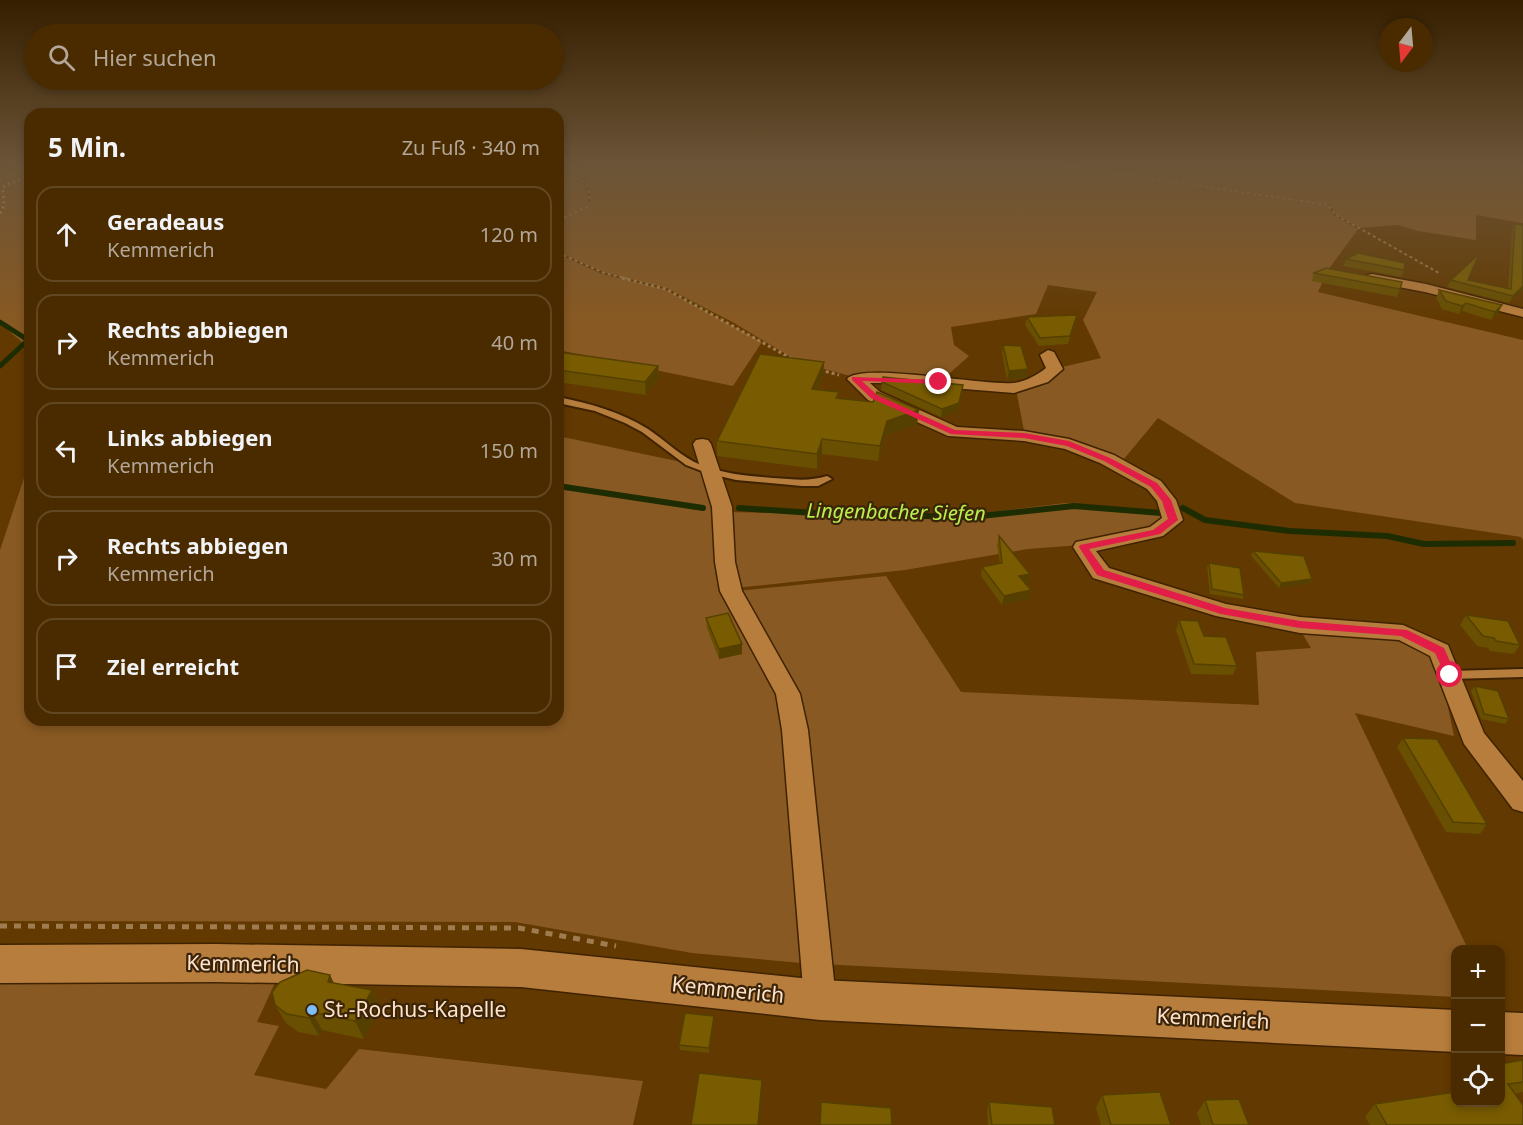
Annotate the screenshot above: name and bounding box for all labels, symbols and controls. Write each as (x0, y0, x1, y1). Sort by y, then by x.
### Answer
north arrow (1379, 18, 1433, 72)
search box (24, 24, 564, 90)
icon: search (45, 41, 78, 74)
text: Hier suchen (93, 42, 217, 72)
text: 5 Min. (48, 129, 126, 165)
text: Zu Fuß · 340 m (402, 134, 540, 161)
text: Geradeaus (107, 206, 224, 236)
icon: ahead (50, 218, 83, 251)
text: 120 m (480, 221, 538, 248)
text: Kemmerich (107, 236, 215, 263)
text: Rechts abbiegen (107, 314, 289, 344)
icon: right (50, 326, 83, 359)
text: 40 m (491, 329, 538, 356)
text: Kemmerich (107, 344, 215, 371)
route end (925, 368, 951, 394)
text: Links abbiegen (107, 422, 273, 452)
icon: left (50, 434, 83, 467)
text: 150 m (480, 437, 538, 464)
text: Kemmerich (107, 452, 215, 479)
water label: Lingenbacher Siefen (806, 496, 986, 527)
text: Rechts abbiegen (107, 530, 289, 560)
icon: right (50, 542, 83, 575)
text: 30 m (491, 545, 538, 572)
text: Kemmerich (107, 560, 215, 587)
icon: arrive (50, 650, 83, 683)
text: Ziel erreicht (107, 651, 239, 681)
route start (1436, 661, 1462, 687)
map controls (1451, 945, 1505, 1107)
button: + (1451, 945, 1505, 999)
street label: Kemmerich (186, 948, 300, 978)
street label: Kemmerich (670, 969, 786, 1009)
place label: St.-Rochus-Kapelle (324, 995, 506, 1023)
button: − (1451, 999, 1505, 1053)
street label: Kemmerich (1156, 1001, 1270, 1035)
marker: St.-Rochus-Kapelle (305, 1003, 319, 1017)
button: locate (1451, 1053, 1505, 1107)

